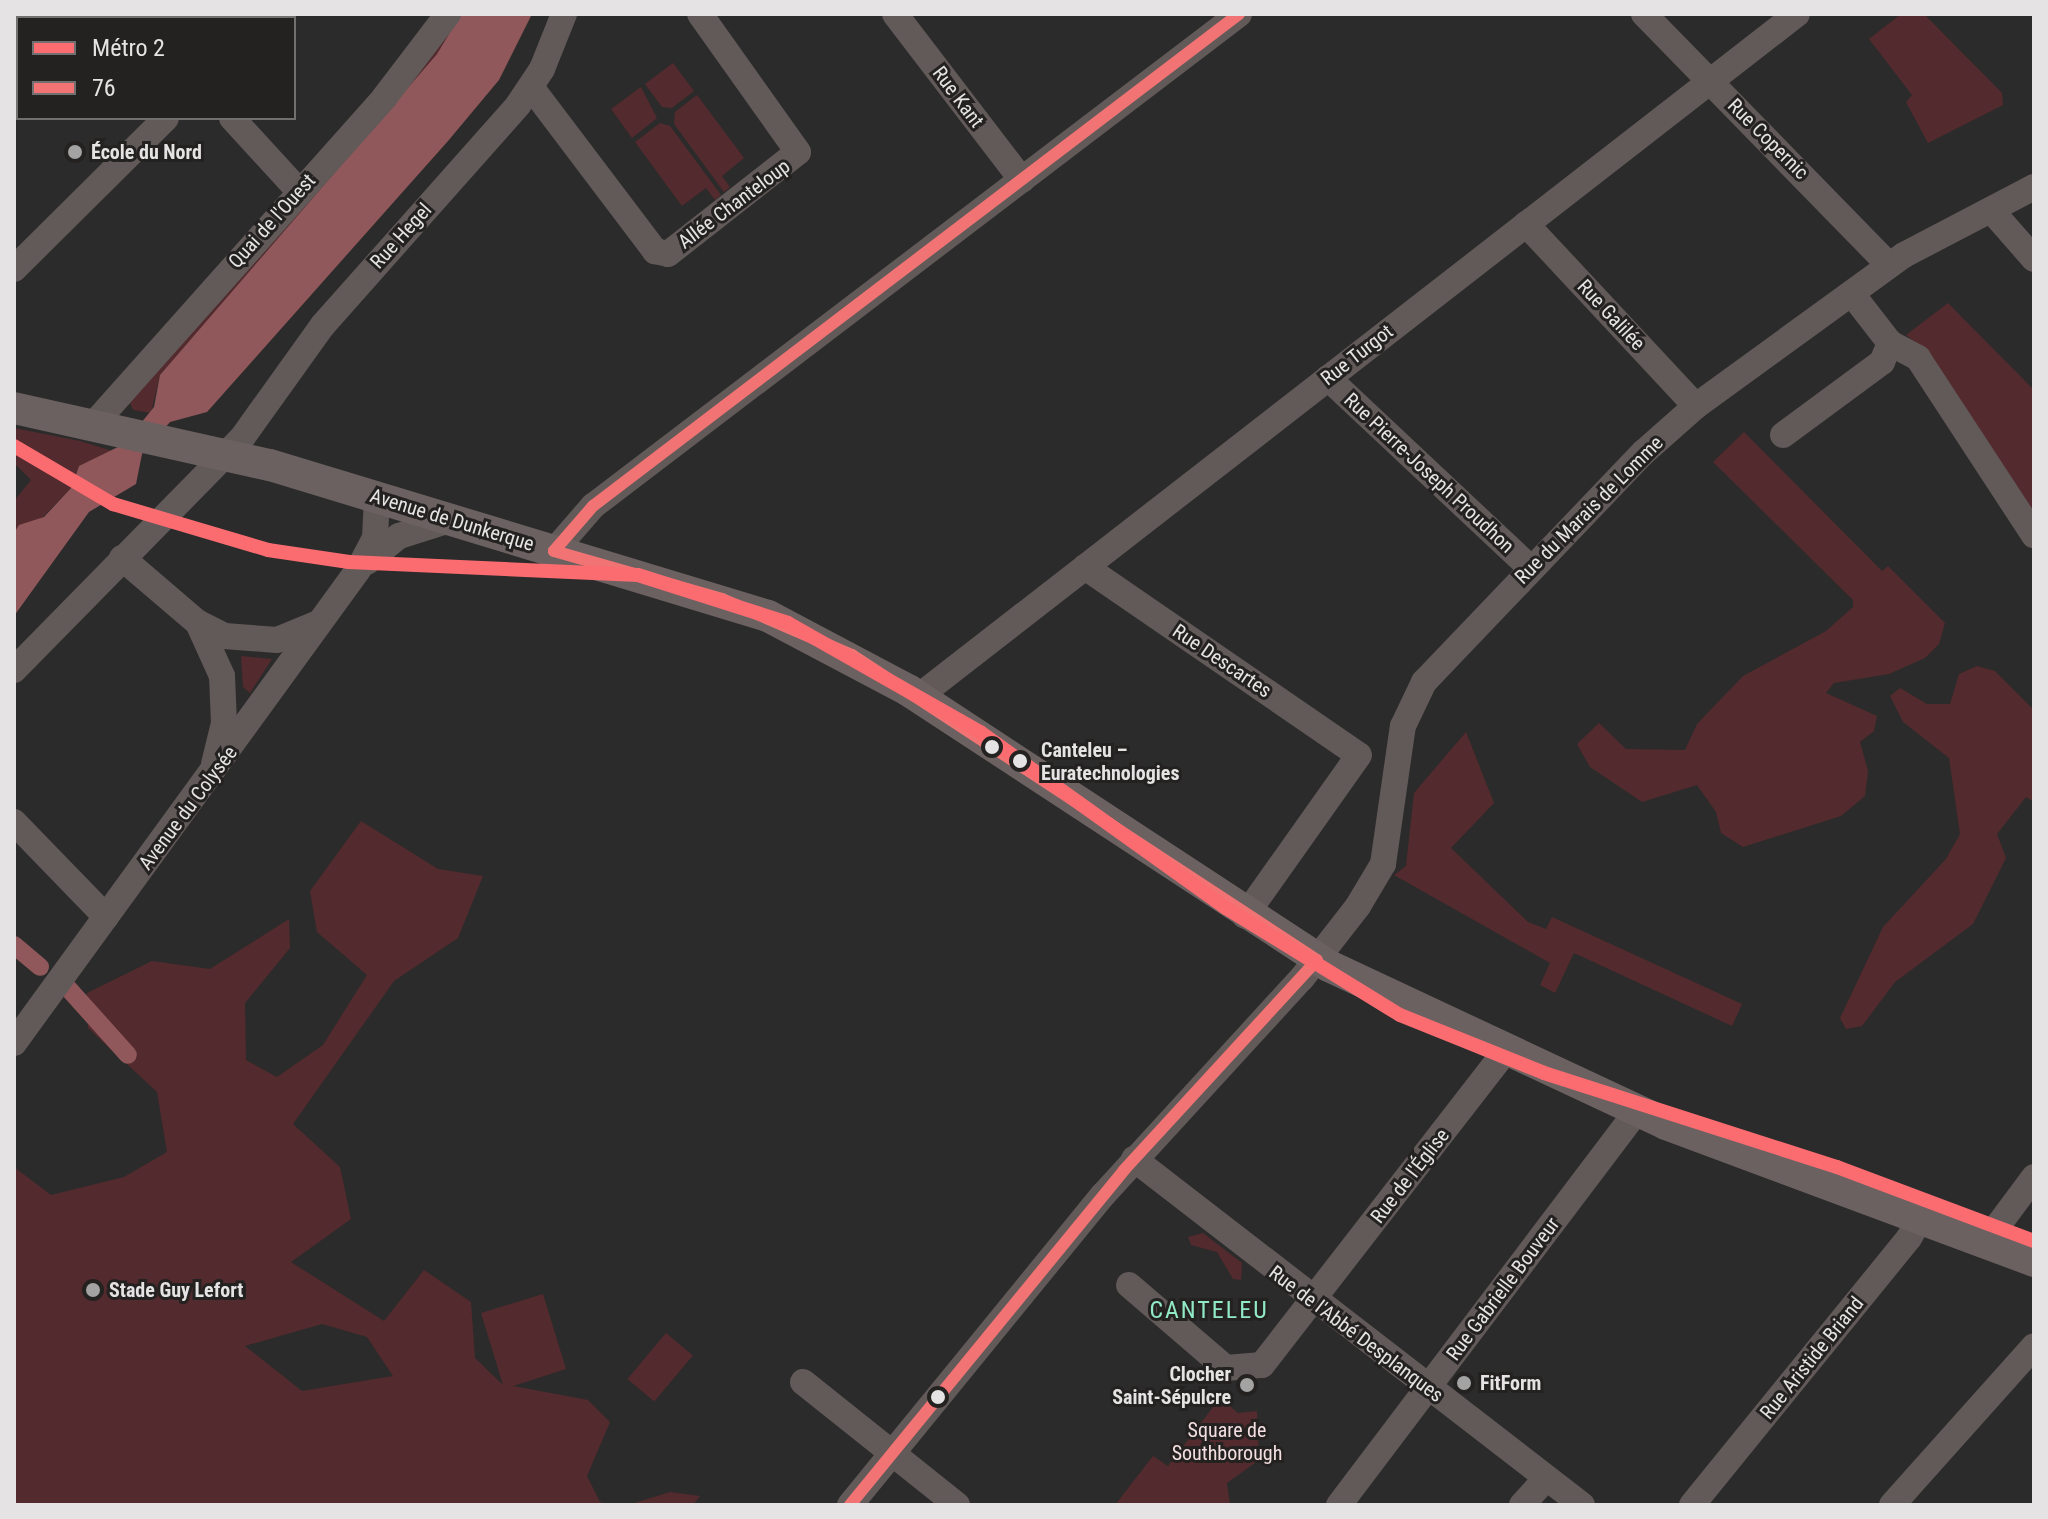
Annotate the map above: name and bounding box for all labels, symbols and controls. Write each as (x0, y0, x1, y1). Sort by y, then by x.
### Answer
legend (16, 16, 296, 120)
text: Métro 2 (92, 34, 165, 62)
street label: Rue Kant (927, 62, 989, 132)
text: 76 (92, 74, 116, 102)
street label: Rue Copernic (1723, 94, 1813, 184)
place label: École du Nord (91, 140, 202, 164)
marker: École du Nord (66, 143, 84, 161)
street label: Allée Chanteloup (673, 154, 795, 254)
street label: Quai de l'Ouest (223, 169, 321, 273)
street label: Rue Hegel (365, 198, 437, 274)
street label: Rue Galilée (1572, 275, 1650, 355)
street label: Rue Turgot (1316, 319, 1398, 391)
street label: Rue Pierre-Joseph Proudhon (1339, 388, 1519, 558)
street label: Rue du Marais de Lomme (1510, 431, 1668, 589)
street label: Avenue de Dunkerque (367, 484, 537, 556)
street label: Rue Descartes (1168, 619, 1276, 703)
place label: Canteleu – Euratechnologies (1041, 738, 1180, 785)
unlabelled marker (984, 739, 1000, 755)
street label: Avenue du Colysée (134, 741, 242, 875)
marker: Canteleu – Euratechnologies (1006, 747, 1034, 775)
street label: Rue de l'Église (1366, 1124, 1454, 1228)
street label: Rue Gabrielle Bouveur (1441, 1213, 1565, 1365)
street label: Rue de l'Abbé Desplanques (1264, 1261, 1448, 1407)
place label: Stade Guy Lefort (109, 1278, 243, 1302)
marker: Stade Guy Lefort (84, 1281, 102, 1299)
street label: Rue Aristide Briand (1755, 1292, 1869, 1424)
district label: CANTELEU (1149, 1297, 1269, 1325)
place label: Clocher Saint-Sépulcre (1112, 1362, 1231, 1409)
place label: FitForm (1480, 1371, 1541, 1395)
marker: FitForm (1455, 1374, 1473, 1392)
marker: Clocher Saint-Sépulcre (1238, 1376, 1256, 1394)
unlabelled marker (930, 1389, 946, 1405)
park label: Square de Southborough (1172, 1419, 1282, 1466)

